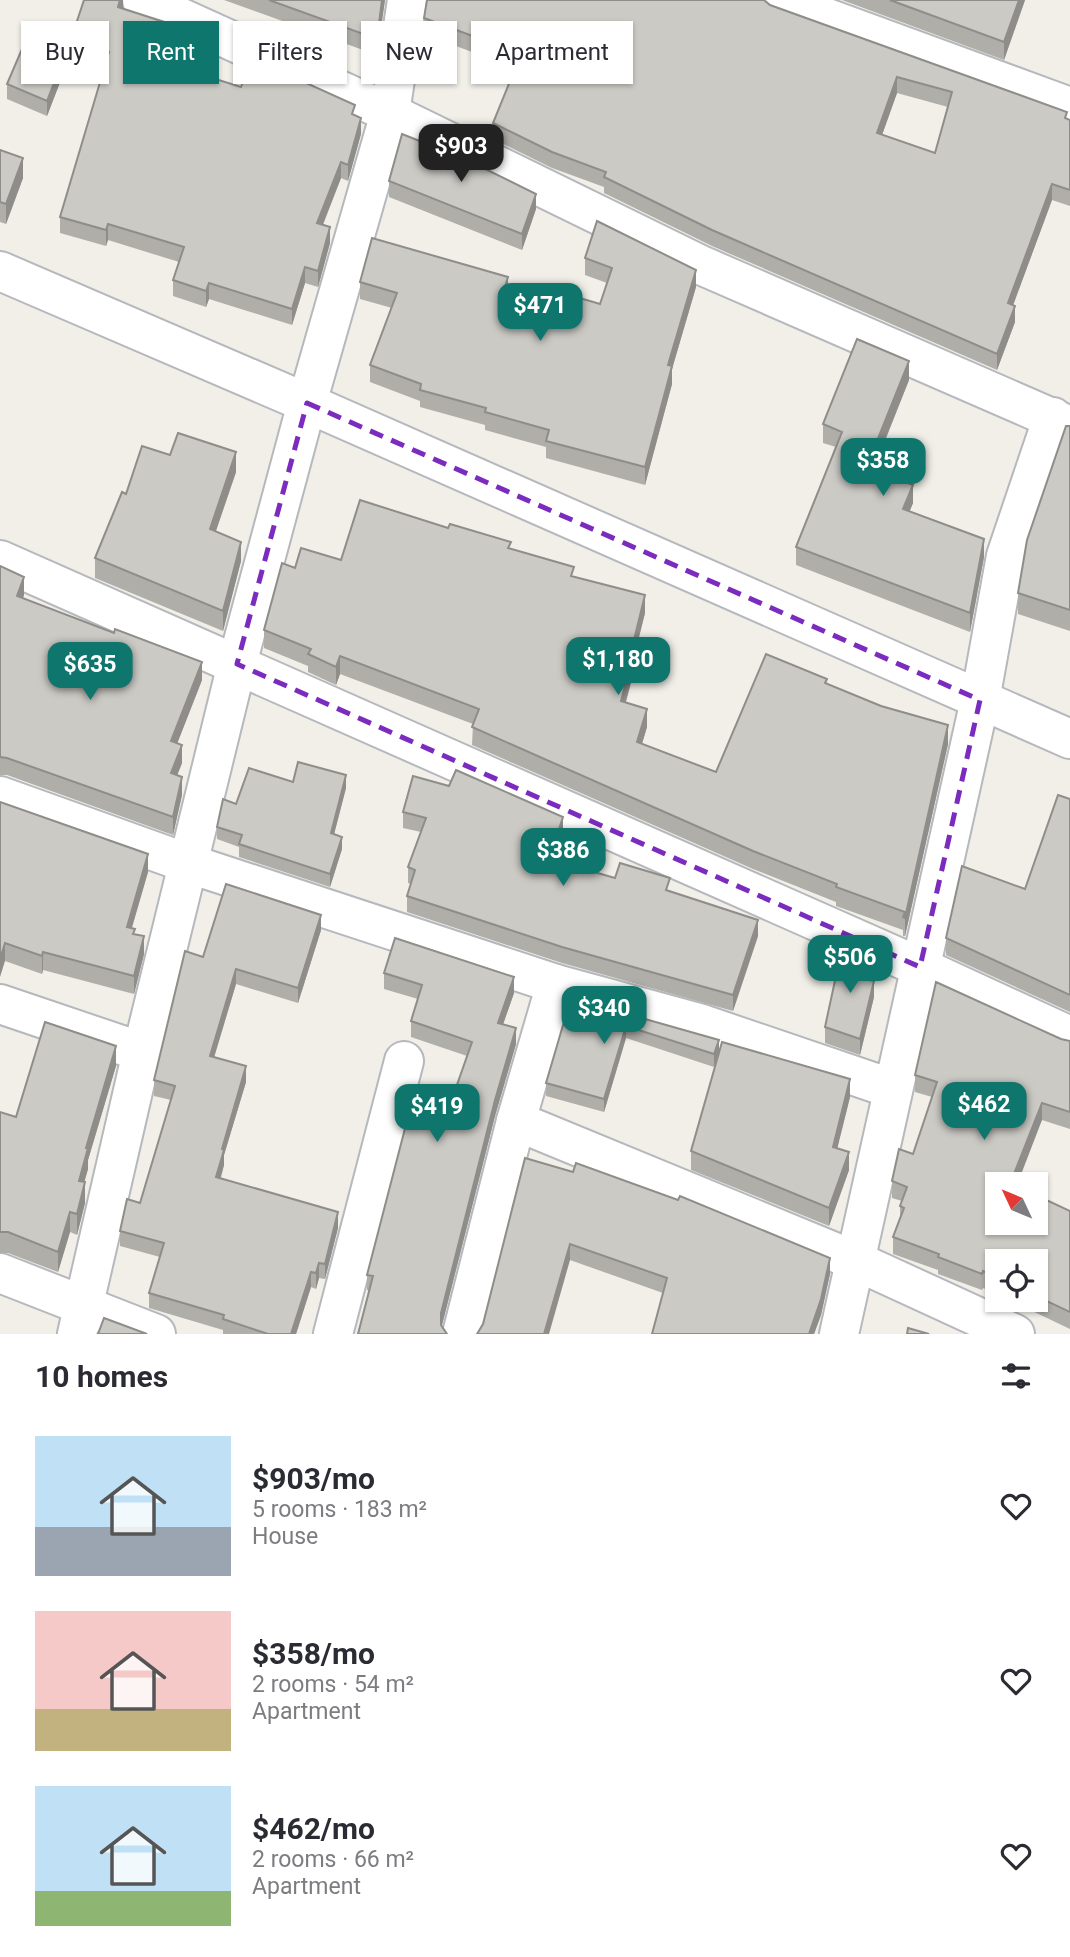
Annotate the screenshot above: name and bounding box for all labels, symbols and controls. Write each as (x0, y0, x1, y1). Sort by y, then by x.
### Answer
chip: Buy (21, 21, 109, 84)
chip: Rent (123, 21, 219, 84)
chip: Filters (233, 21, 347, 84)
chip: New (361, 21, 457, 84)
chip: Apartment (471, 21, 633, 84)
pin: $903 (420, 124, 502, 184)
text: $903 (435, 133, 487, 160)
pin: $471 (499, 284, 581, 343)
text: $471 (514, 292, 566, 319)
pin: $358 (842, 438, 924, 498)
text: $358 (857, 447, 909, 474)
pin: $1,180 (561, 638, 675, 697)
pin: $635 (49, 642, 131, 702)
text: $1,180 (582, 646, 654, 673)
text: $635 (64, 651, 116, 678)
pin: $386 (522, 828, 604, 888)
text: $386 (537, 837, 589, 864)
pin: $506 (809, 936, 891, 995)
text: $506 (824, 944, 876, 971)
pin: $340 (563, 986, 645, 1046)
text: $340 (578, 995, 630, 1022)
pin: $462 (943, 1082, 1025, 1142)
pin: $419 (396, 1084, 478, 1144)
text: $462 (958, 1091, 1010, 1118)
text: $419 (411, 1093, 463, 1120)
north arrow (985, 1172, 1048, 1236)
map controls (985, 1172, 1048, 1312)
button: locate (985, 1249, 1048, 1312)
icon: filters (997, 1357, 1035, 1395)
text: 10 homes (35, 1359, 168, 1394)
text: $903/mo (252, 1461, 375, 1496)
icon: home (91, 1464, 175, 1548)
icon: heart (997, 1487, 1035, 1525)
text: 5 rooms · 183 m² (252, 1496, 427, 1523)
text: House (252, 1523, 318, 1550)
text: $358/mo (252, 1636, 375, 1671)
icon: home (91, 1639, 175, 1723)
icon: heart (997, 1662, 1035, 1700)
text: 2 rooms · 54 m² (252, 1671, 414, 1698)
text: Apartment (252, 1698, 361, 1725)
text: $462/mo (252, 1811, 375, 1846)
icon: home (91, 1814, 175, 1898)
icon: heart (997, 1837, 1035, 1875)
text: 2 rooms · 66 m² (252, 1846, 414, 1873)
text: Apartment (252, 1873, 361, 1900)

